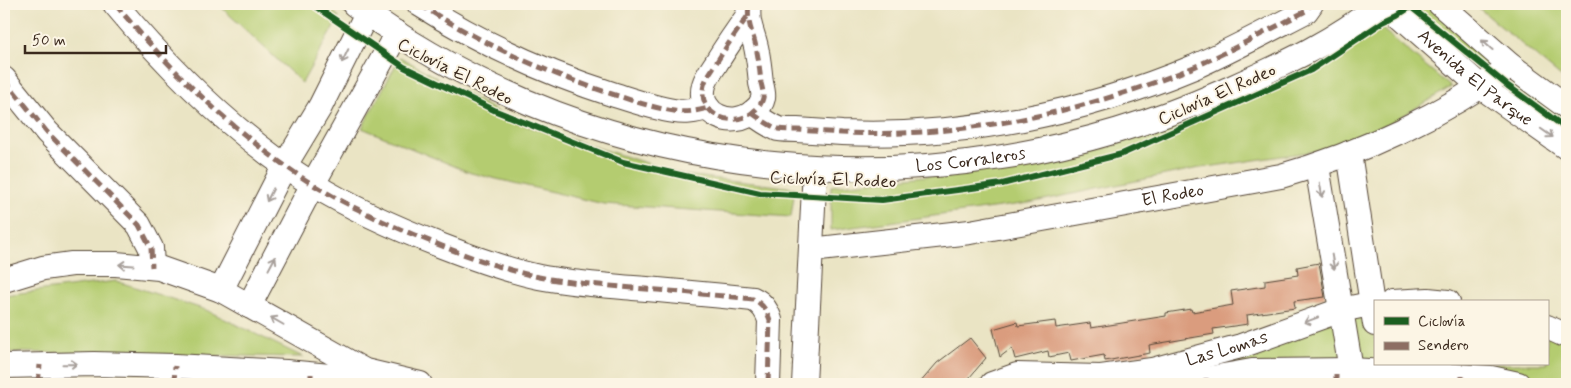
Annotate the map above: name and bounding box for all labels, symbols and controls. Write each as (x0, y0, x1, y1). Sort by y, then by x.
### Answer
scale bar (25, 22, 166, 54)
street label: Avenida El Parque (1412, 24, 1537, 132)
text: 50 m (32, 31, 66, 51)
street label: Ciclovía El Rodeo (393, 33, 517, 111)
one-way arrow (1481, 39, 1494, 51)
one-way arrow (339, 49, 349, 64)
street label: Ciclovía El Rodeo (1154, 58, 1280, 132)
one-way arrow (1540, 128, 1554, 138)
street label: Los Corraleros (915, 141, 1028, 179)
street label: Ciclovía El Rodeo (769, 166, 897, 194)
street label: El Rodeo (1140, 178, 1206, 213)
one-way arrow (1317, 182, 1327, 198)
one-way arrow (265, 187, 274, 202)
one-way arrow (1329, 254, 1339, 270)
one-way arrow (267, 255, 277, 270)
one-way arrow (119, 260, 135, 269)
legend (1374, 300, 1548, 366)
text: Ciclovía (1418, 312, 1466, 332)
one-way arrow (270, 315, 285, 325)
one-way arrow (1303, 316, 1319, 326)
street label: Las Lomas (1183, 325, 1271, 372)
text: Sendero (1418, 336, 1469, 356)
one-way arrow (62, 359, 78, 369)

